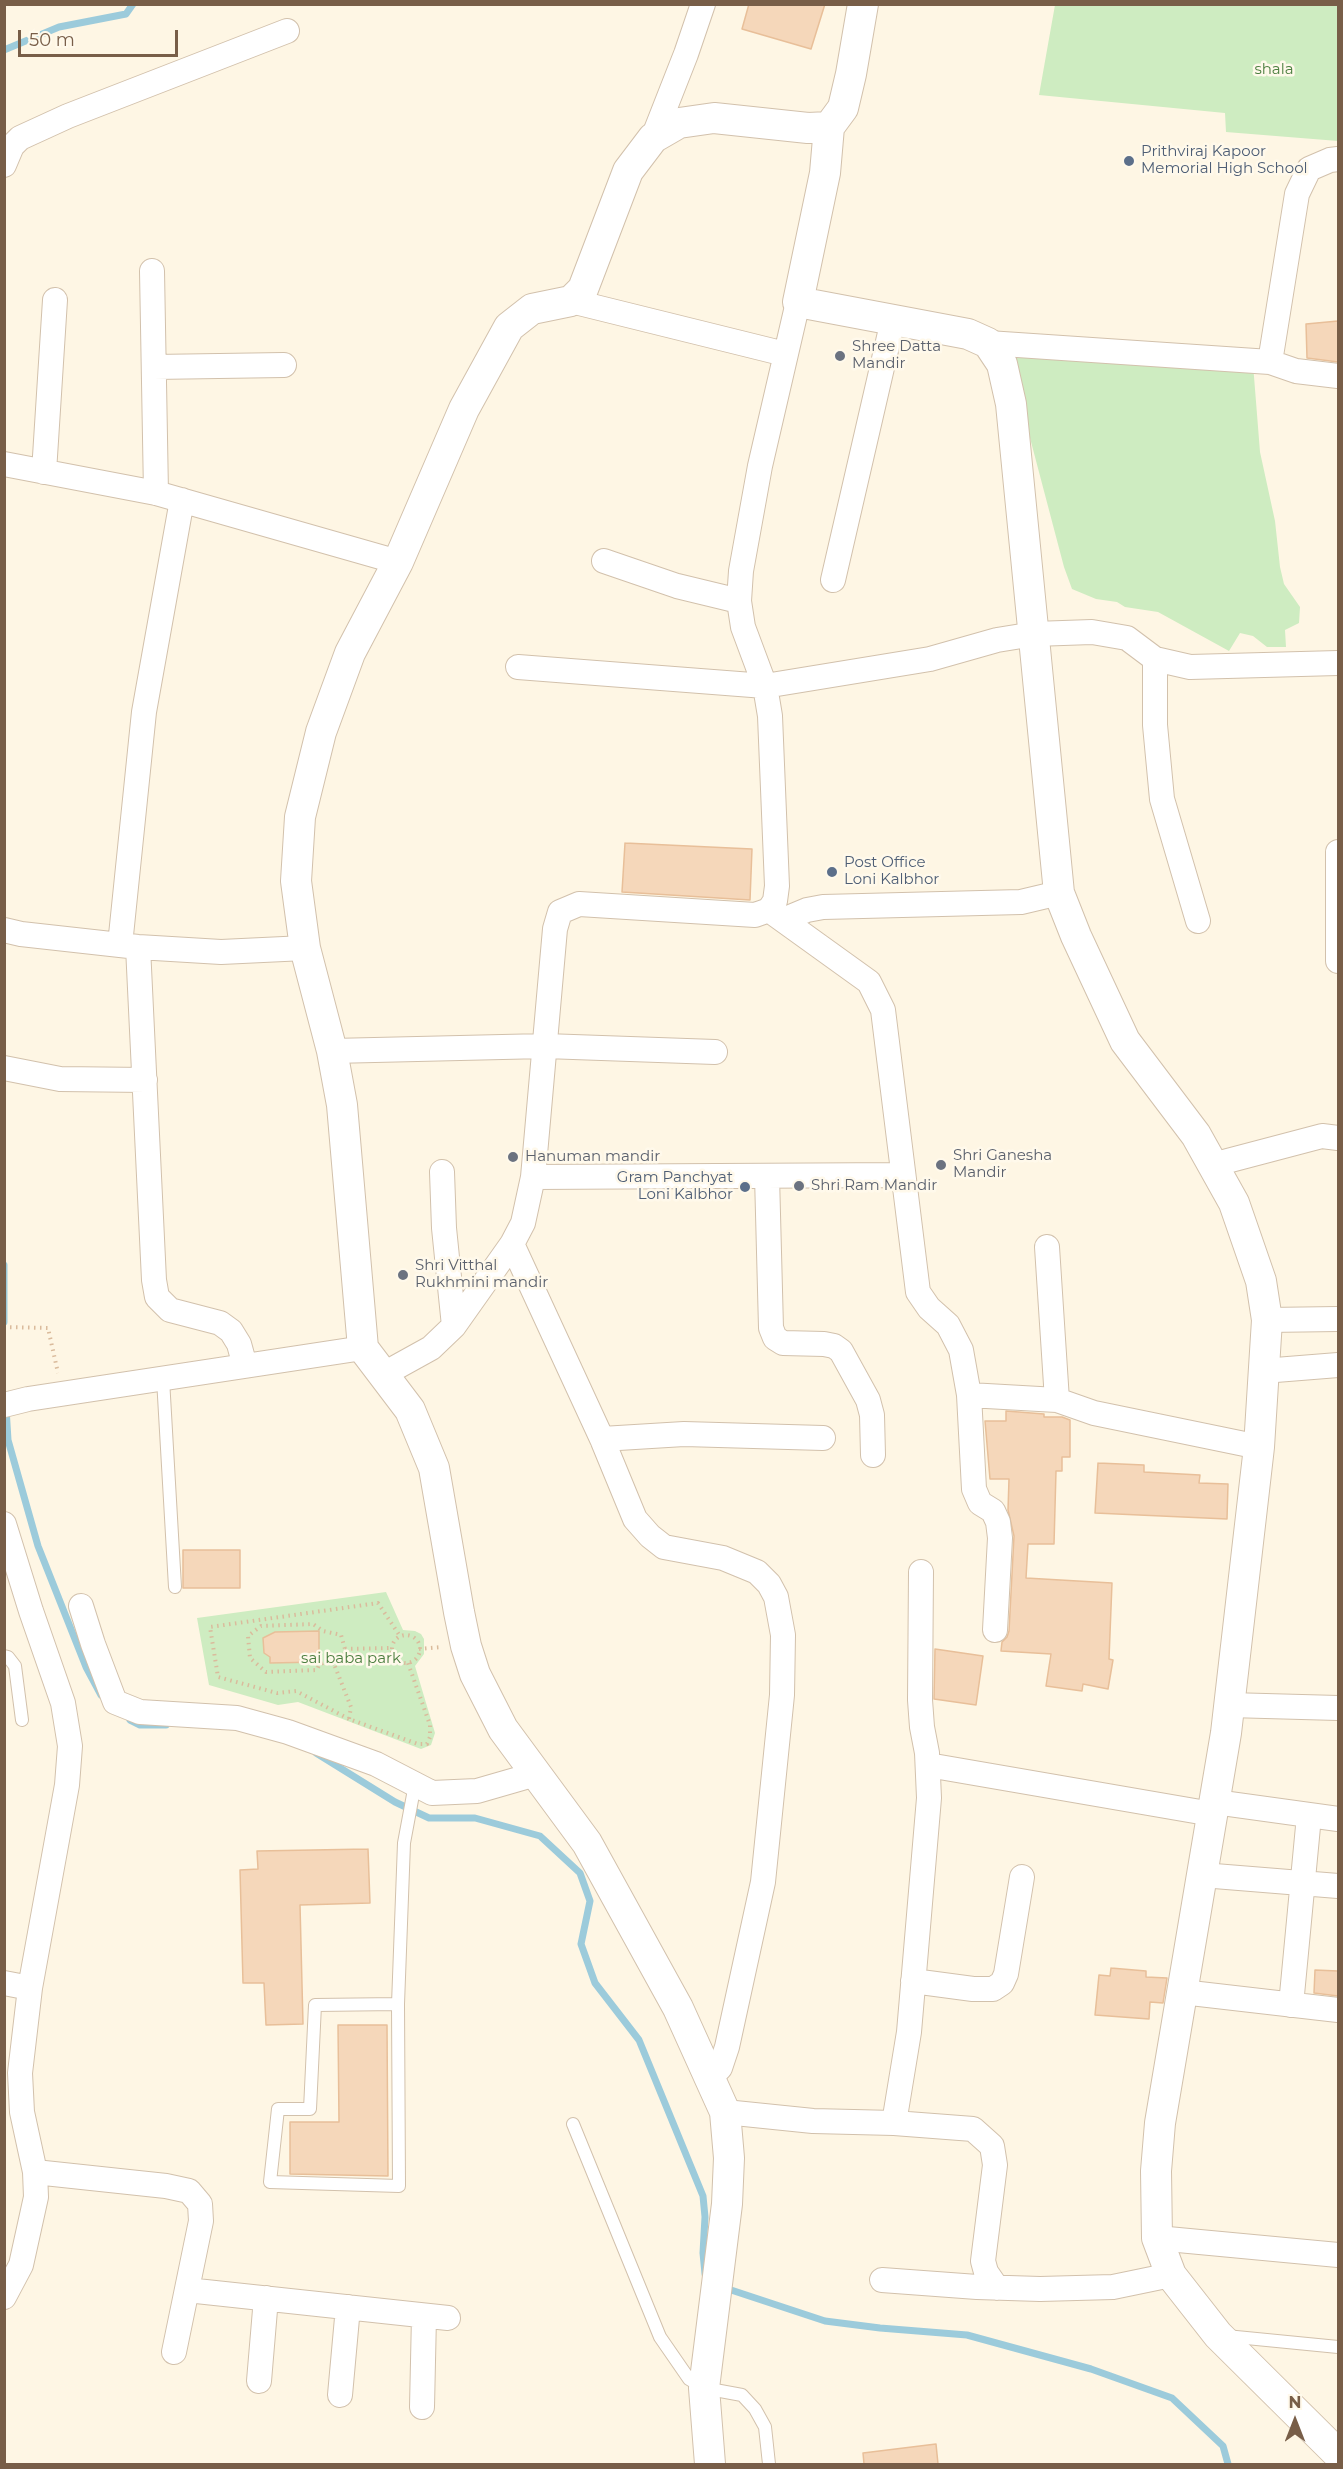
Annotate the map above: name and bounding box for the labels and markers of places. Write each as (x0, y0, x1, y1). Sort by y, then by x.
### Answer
place label: Prithviraj Kapoor Memorial High School (1141, 143, 1308, 178)
marker: Prithviraj Kapoor Memorial High School (1122, 154, 1136, 168)
place label: Shree Datta Mandir (852, 338, 941, 373)
marker: Shree Datta Mandir (833, 349, 847, 363)
place label: Post Office Loni Kalbhor (844, 854, 939, 889)
marker: Post Office Loni Kalbhor (825, 865, 839, 879)
place label: Shri Ganesha Mandir (953, 1147, 1052, 1182)
place label: Hanuman mandir (525, 1148, 660, 1166)
marker: Hanuman mandir (506, 1150, 520, 1164)
marker: Shri Ganesha Mandir (934, 1158, 948, 1172)
place label: Gram Panchyat Loni Kalbhor (617, 1169, 733, 1204)
place label: Shri Ram Mandir (811, 1177, 937, 1195)
marker: Shri Ram Mandir (792, 1179, 806, 1193)
marker: Gram Panchyat Loni Kalbhor (738, 1180, 752, 1194)
place label: Shri Vitthal Rukhmini mandir (415, 1257, 548, 1292)
marker: Shri Vitthal Rukhmini mandir (396, 1268, 410, 1282)

